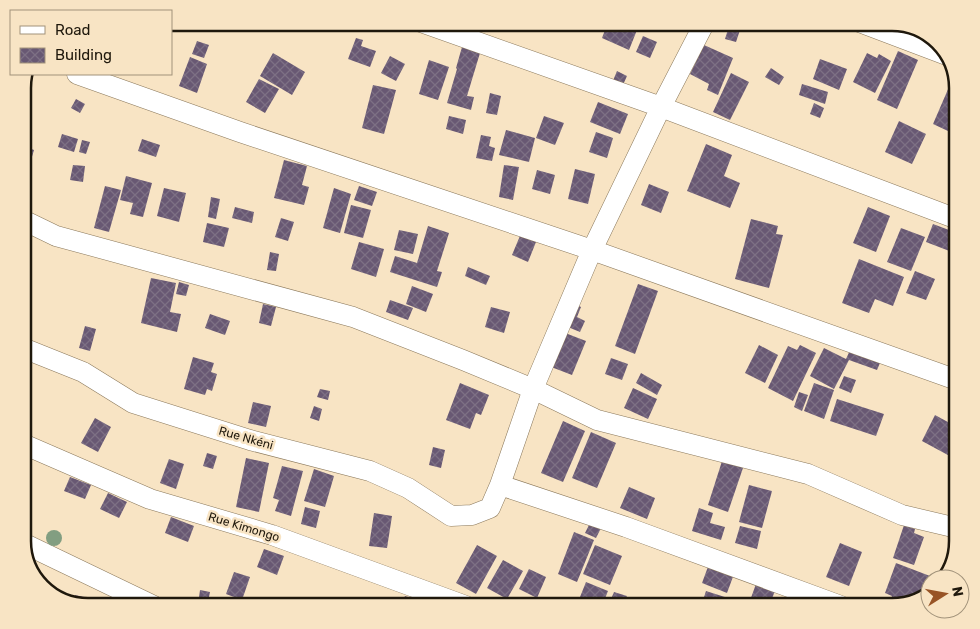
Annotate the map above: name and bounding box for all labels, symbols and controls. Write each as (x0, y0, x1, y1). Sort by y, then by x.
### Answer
legend (10, 10, 172, 75)
text: Road (55, 21, 91, 39)
text: Building (55, 46, 112, 64)
street label: Rue Nkéni (217, 424, 275, 452)
street label: Rue Kimongo (207, 510, 281, 545)
north arrow (920, 569, 970, 619)
text: N (948, 585, 967, 598)

